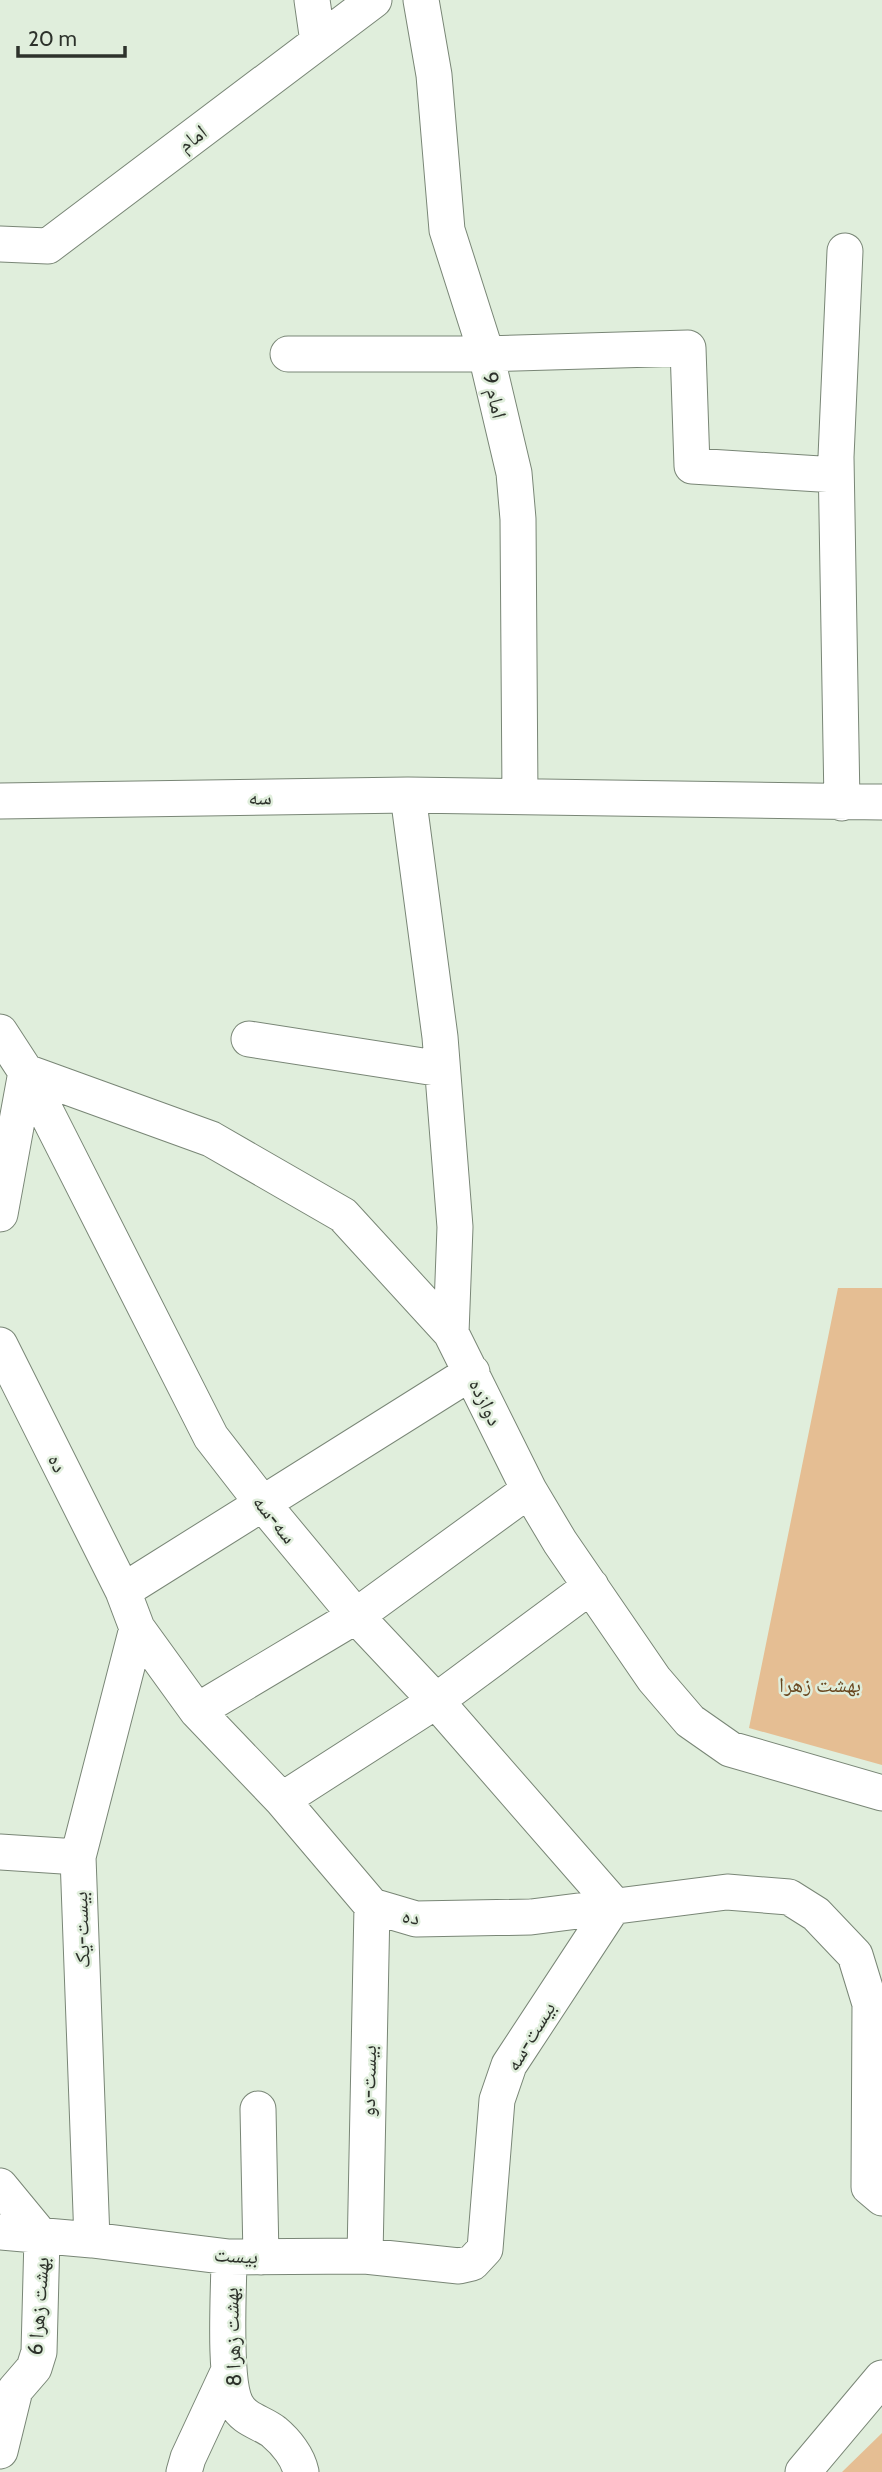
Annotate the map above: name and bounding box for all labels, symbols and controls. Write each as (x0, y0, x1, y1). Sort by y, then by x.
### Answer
scale bar (18, 14, 124, 58)
text: 20 m (28, 26, 77, 51)
street label: امام (172, 119, 213, 159)
street label: امام 9 (476, 369, 512, 421)
street label: سه (248, 784, 272, 810)
street label: دوازده (464, 1375, 508, 1429)
street label: ده (43, 1450, 73, 1476)
street label: سه-سه (248, 1490, 302, 1548)
park label: بهشت زهرا (779, 1672, 861, 1697)
street label: بیست-یک (67, 1891, 95, 1969)
street label: ده (400, 1902, 422, 1930)
street label: بیست-سه (500, 1997, 560, 2075)
street label: بیست-دو (355, 2045, 381, 2117)
street label: بیست (213, 2241, 259, 2269)
street label: بهشت زهرا 6 (22, 2256, 54, 2356)
street label: بهشت زهرا 8 (218, 2287, 246, 2387)

